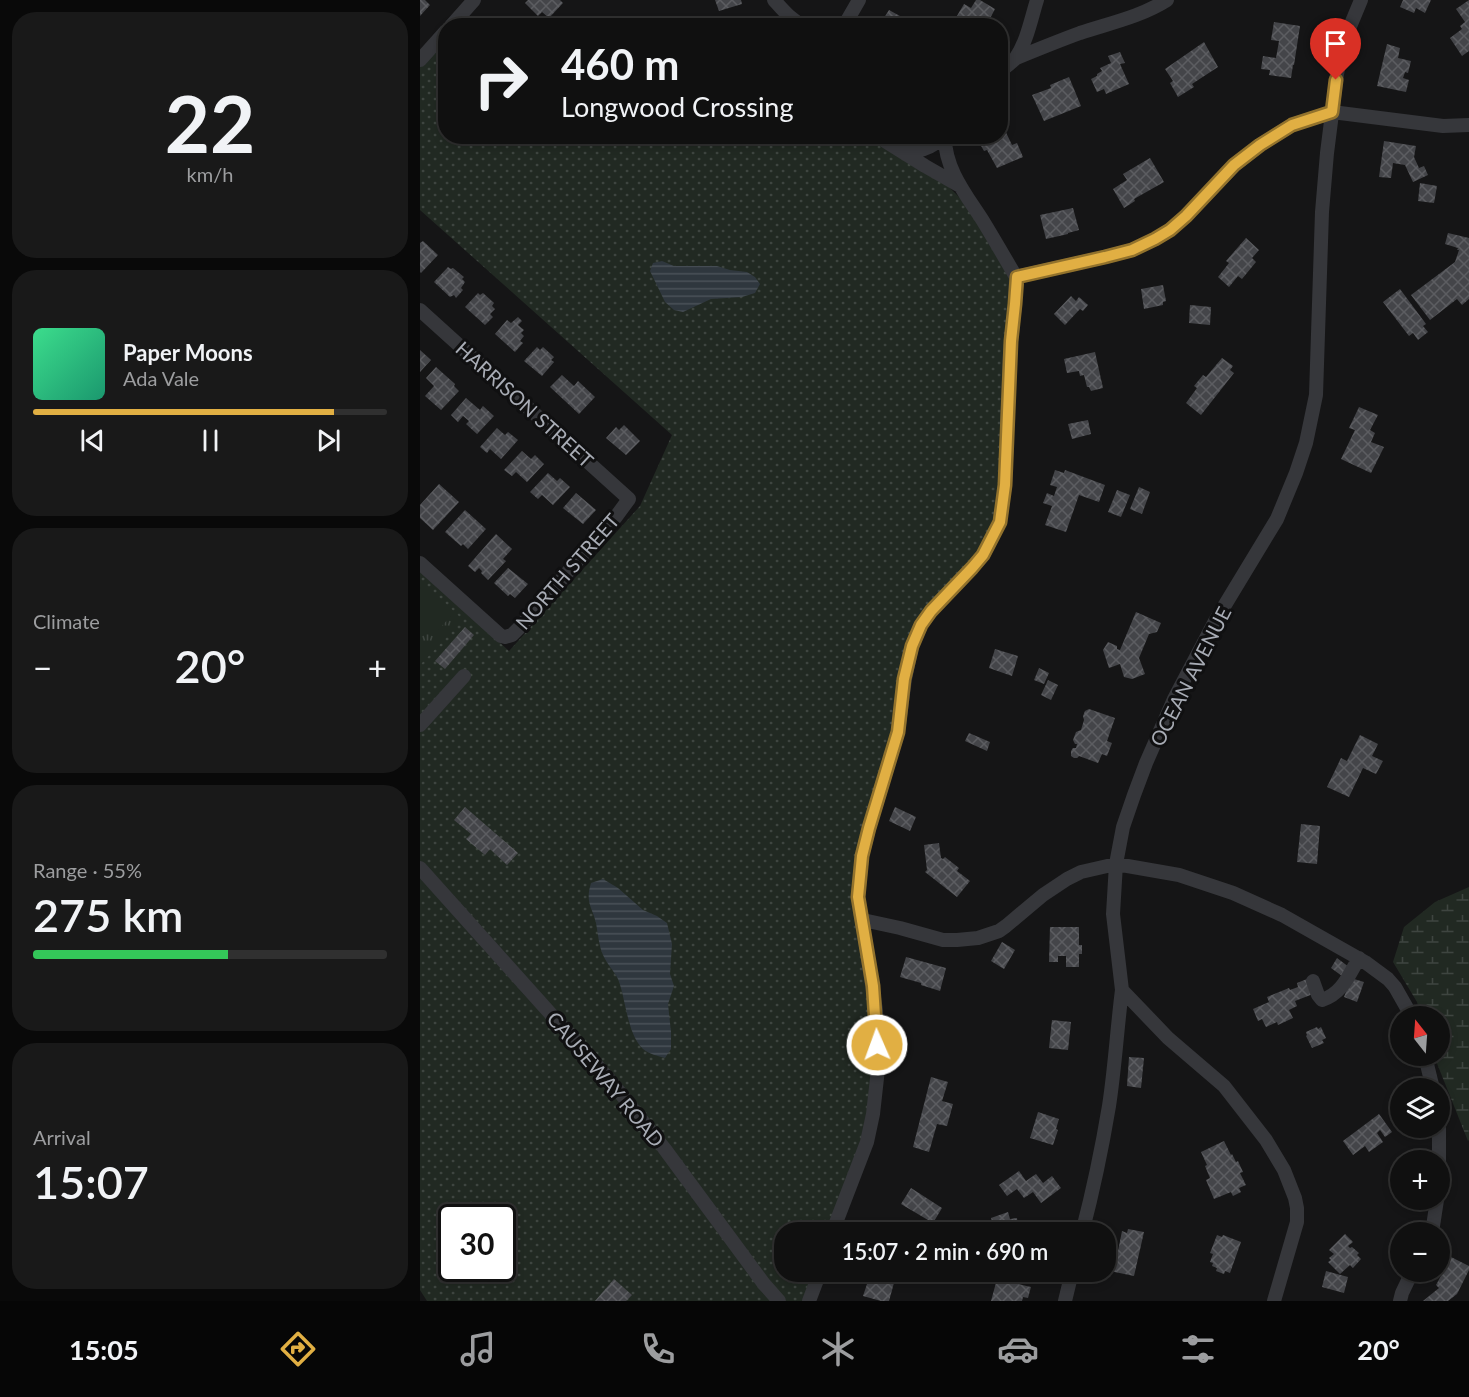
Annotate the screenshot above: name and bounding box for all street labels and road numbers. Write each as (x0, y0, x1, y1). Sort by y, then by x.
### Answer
street label: HARRISON STREET (451, 336, 599, 472)
street label: NORTH STREET (510, 508, 624, 634)
street label: OCEAN AVENUE (1145, 602, 1235, 750)
street label: CAUSEWAY ROAD (542, 1006, 670, 1152)

